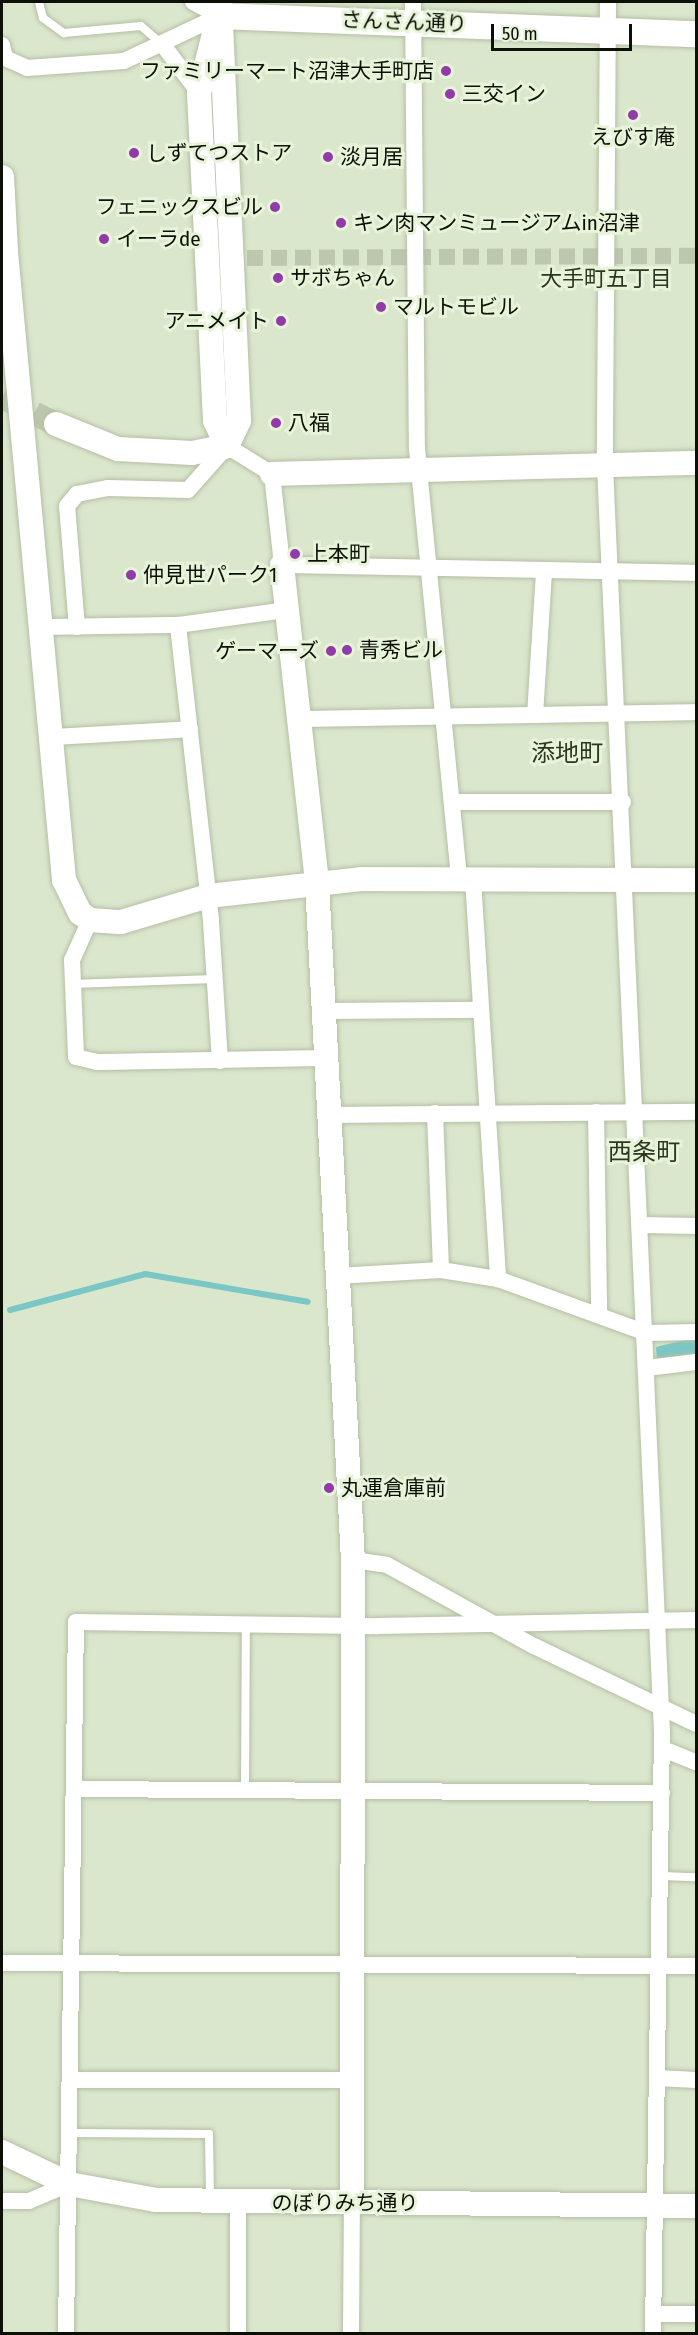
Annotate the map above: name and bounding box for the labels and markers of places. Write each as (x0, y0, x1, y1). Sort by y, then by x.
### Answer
place label: ファミリーマート沼津大手町店 (140, 58, 434, 84)
marker: ファミリーマート沼津大手町店 (439, 64, 453, 78)
place label: 三交イン (462, 81, 546, 107)
marker: 三交イン (443, 87, 457, 101)
marker: えびす庵 (626, 108, 640, 122)
place label: えびす庵 (591, 124, 675, 150)
place label: しずてつストア (146, 140, 293, 166)
place label: 淡月居 (340, 144, 403, 170)
marker: しずてつストア (127, 146, 141, 160)
marker: 淡月居 (321, 150, 335, 164)
place label: フェニックスビル (95, 194, 263, 220)
marker: フェニックスビル (268, 200, 282, 214)
place label: キン肉マンミュージアムin沼津 (353, 210, 642, 236)
marker: キン肉マンミュージアムin沼津 (334, 216, 348, 230)
place label: イーラde (116, 226, 201, 252)
marker: イーラde (97, 232, 111, 246)
place label: サボちゃん (290, 265, 395, 291)
marker: サボちゃん (271, 271, 285, 285)
place label: マルトモビル (393, 294, 519, 320)
marker: マルトモビル (374, 300, 388, 314)
place label: アニメイト (164, 308, 269, 334)
marker: アニメイト (274, 314, 288, 328)
place label: 八福 (288, 410, 330, 436)
marker: 八福 (269, 416, 283, 430)
place label: 上本町 (307, 541, 370, 567)
marker: 上本町 (288, 547, 302, 561)
place label: 仲見世パーク1 (143, 562, 277, 588)
marker: 仲見世パーク1 (124, 568, 138, 582)
place label: 青秀ビル (359, 637, 443, 663)
place label: ゲーマーズ (214, 638, 319, 664)
marker: 青秀ビル (340, 643, 354, 657)
marker: ゲーマーズ (324, 644, 338, 658)
place label: 丸運倉庫前 (341, 1475, 446, 1501)
marker: 丸運倉庫前 (322, 1481, 336, 1495)

